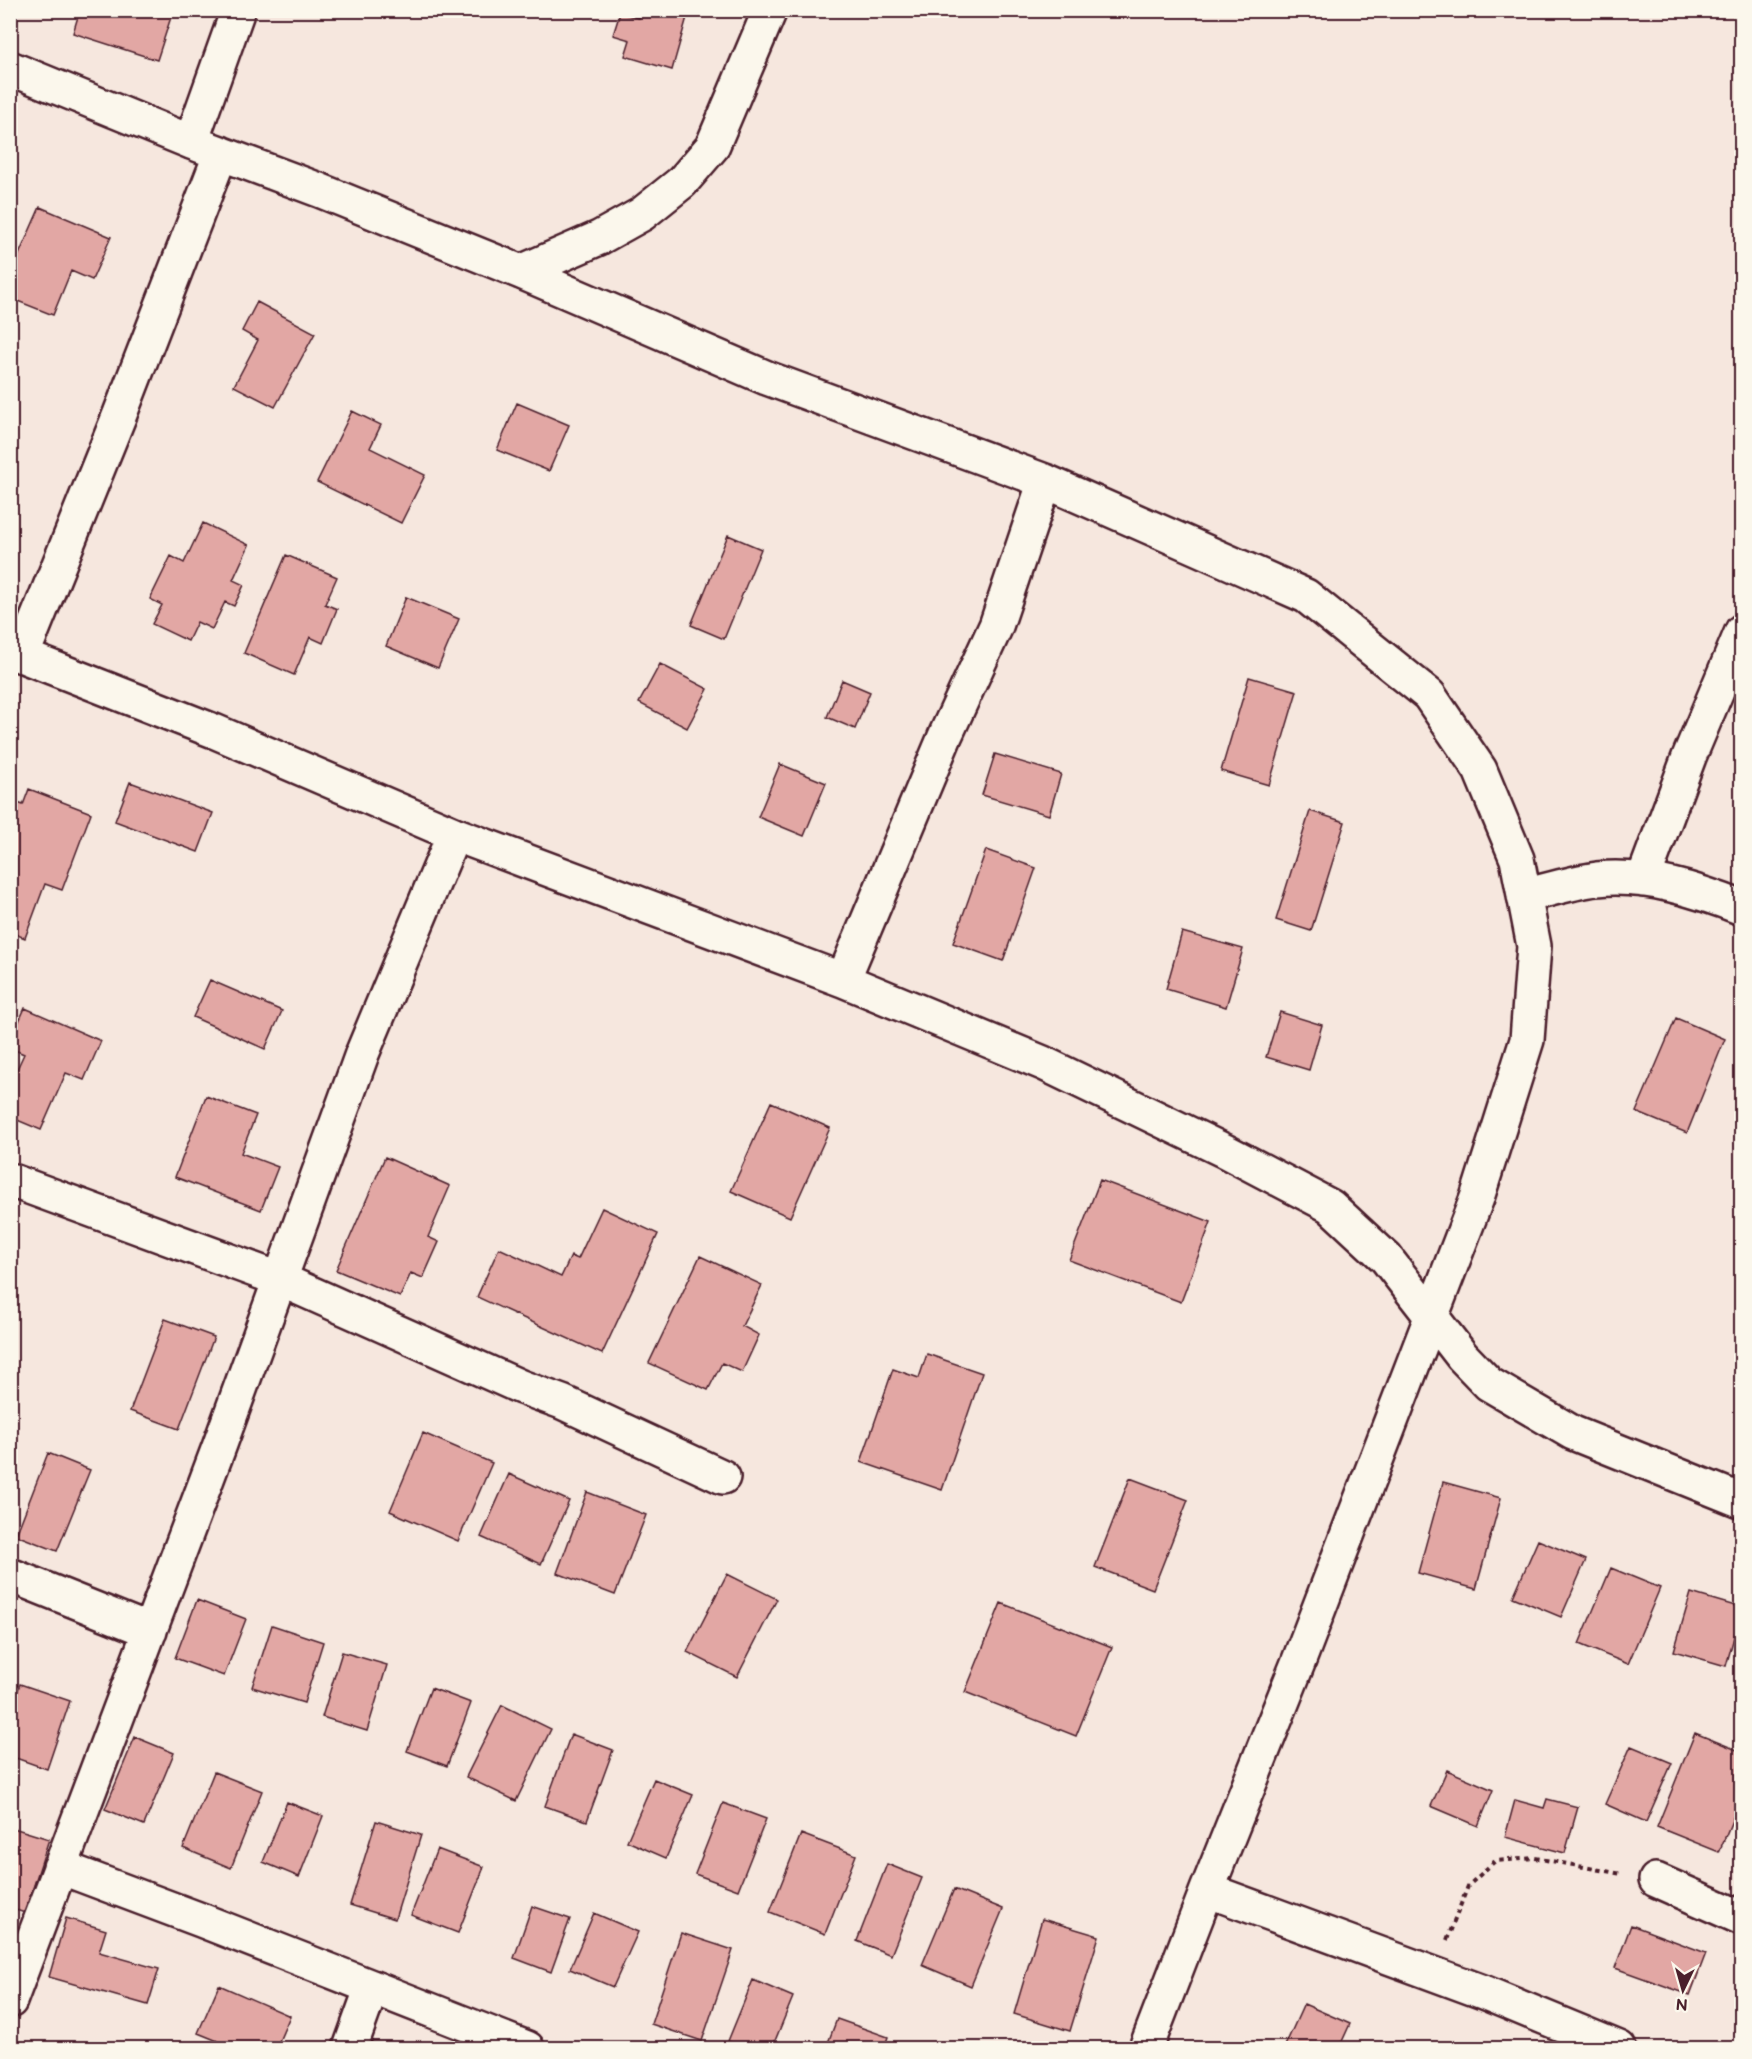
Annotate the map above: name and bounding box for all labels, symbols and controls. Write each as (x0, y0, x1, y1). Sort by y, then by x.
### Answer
north arrow (1653, 1960, 1713, 2020)
text: N (1675, 1993, 1689, 2013)

